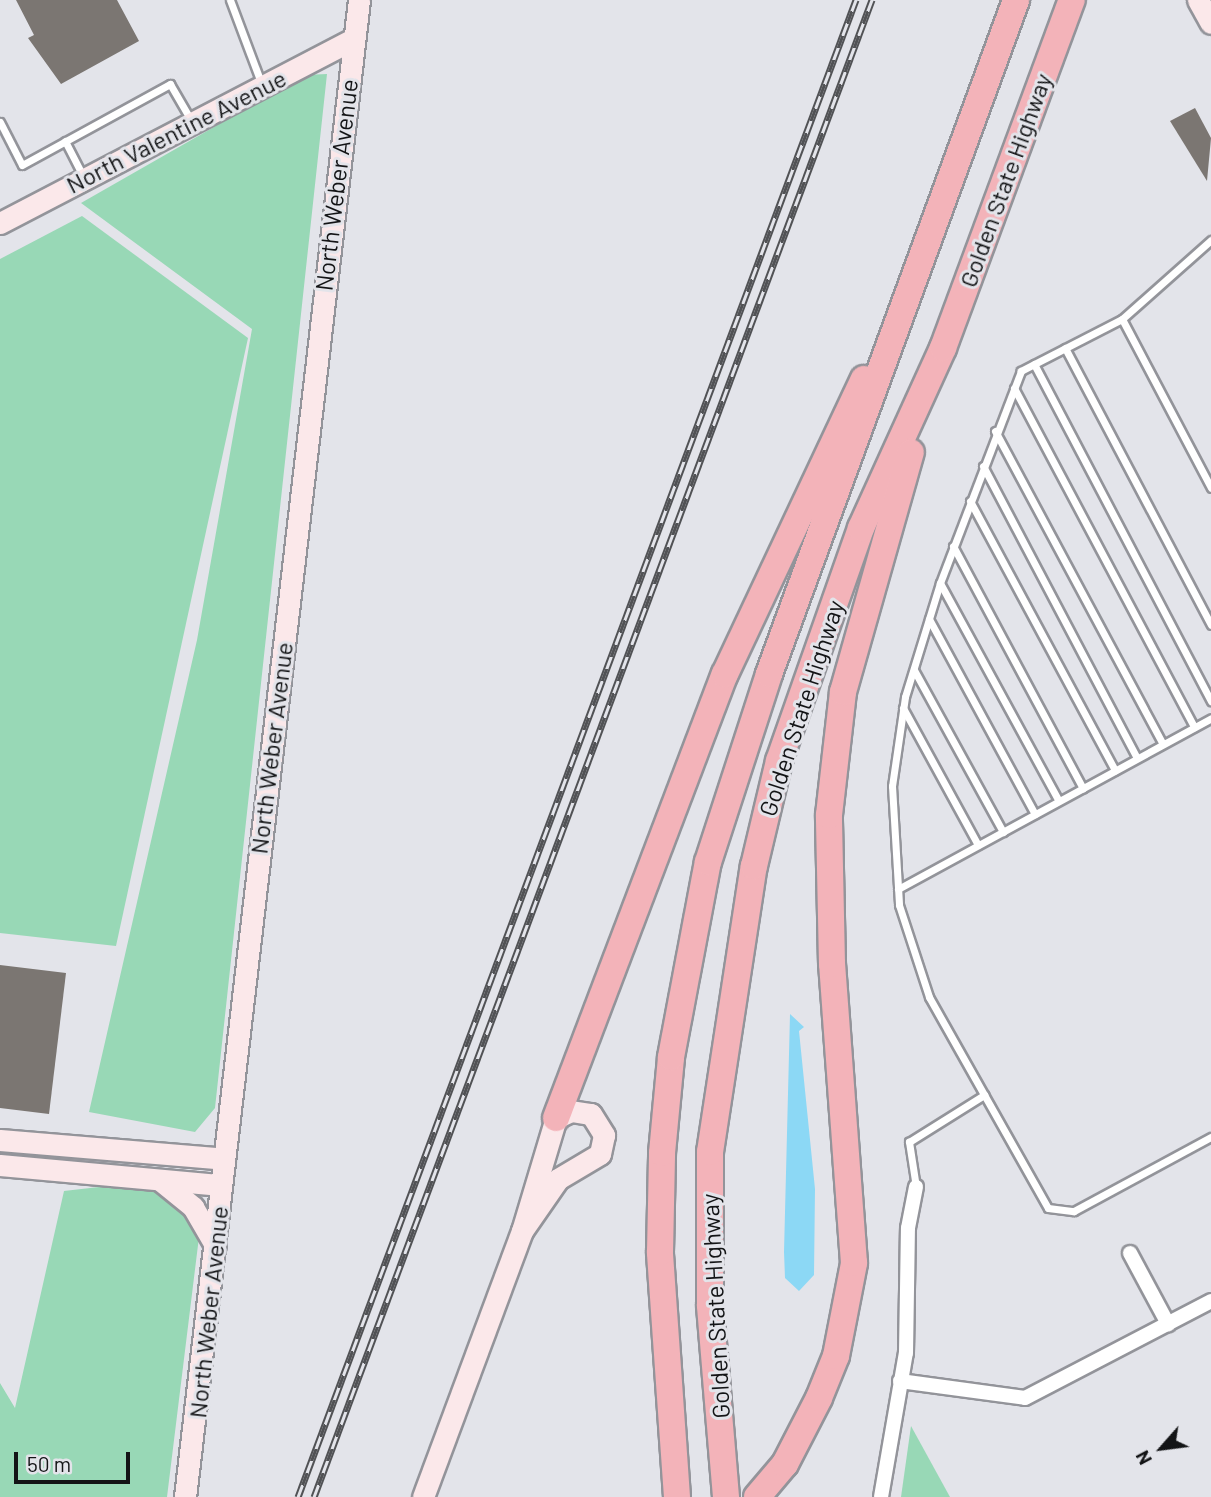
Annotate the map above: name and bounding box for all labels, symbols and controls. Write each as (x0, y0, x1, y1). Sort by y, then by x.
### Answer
street label: North Valentine Avenue (61, 63, 291, 199)
street label: Golden State Highway (953, 69, 1057, 291)
street label: North Weber Avenue (309, 78, 363, 292)
street label: Golden State Highway (752, 596, 850, 820)
street label: North Weber Avenue (244, 641, 298, 855)
street label: Golden State Highway (695, 1193, 735, 1419)
street label: North Weber Avenue (183, 1205, 233, 1419)
north arrow (1127, 1413, 1197, 1483)
scale bar (18, 1438, 133, 1482)
text: N (1130, 1447, 1156, 1469)
text: 50 m (27, 1451, 71, 1476)

